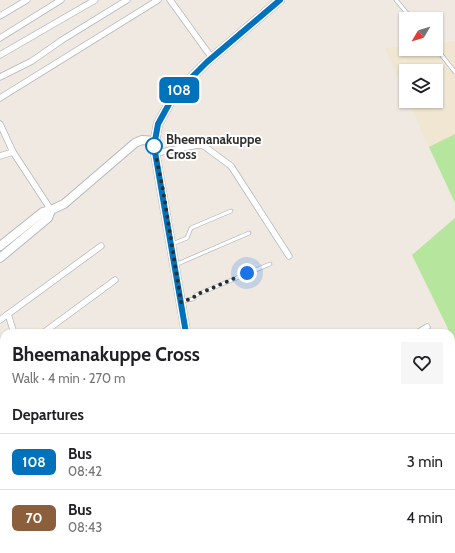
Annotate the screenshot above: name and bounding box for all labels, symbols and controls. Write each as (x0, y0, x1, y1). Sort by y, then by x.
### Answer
north arrow (399, 12, 443, 56)
map controls (399, 12, 443, 108)
button: layers (399, 64, 443, 108)
line badge: 108 (156, 77, 202, 103)
text: 108 (167, 81, 191, 99)
place label: Bheemanakuppe Cross (166, 131, 261, 162)
marker: Bheemanakuppe Cross (145, 137, 163, 155)
your location (237, 263, 257, 283)
button: heart (401, 342, 443, 384)
text: Bheemanakuppe Cross (12, 343, 200, 366)
text: Walk · 4 min · 270 m (12, 370, 125, 386)
text: Departures (12, 406, 84, 424)
text: Bus (68, 445, 92, 463)
text: 108 (22, 453, 46, 471)
text: 3 min (407, 453, 443, 471)
text: 08:42 (68, 463, 102, 479)
text: Bus (68, 501, 92, 519)
text: 70 (26, 509, 42, 527)
text: 4 min (406, 509, 443, 527)
text: 08:43 (68, 519, 102, 535)

